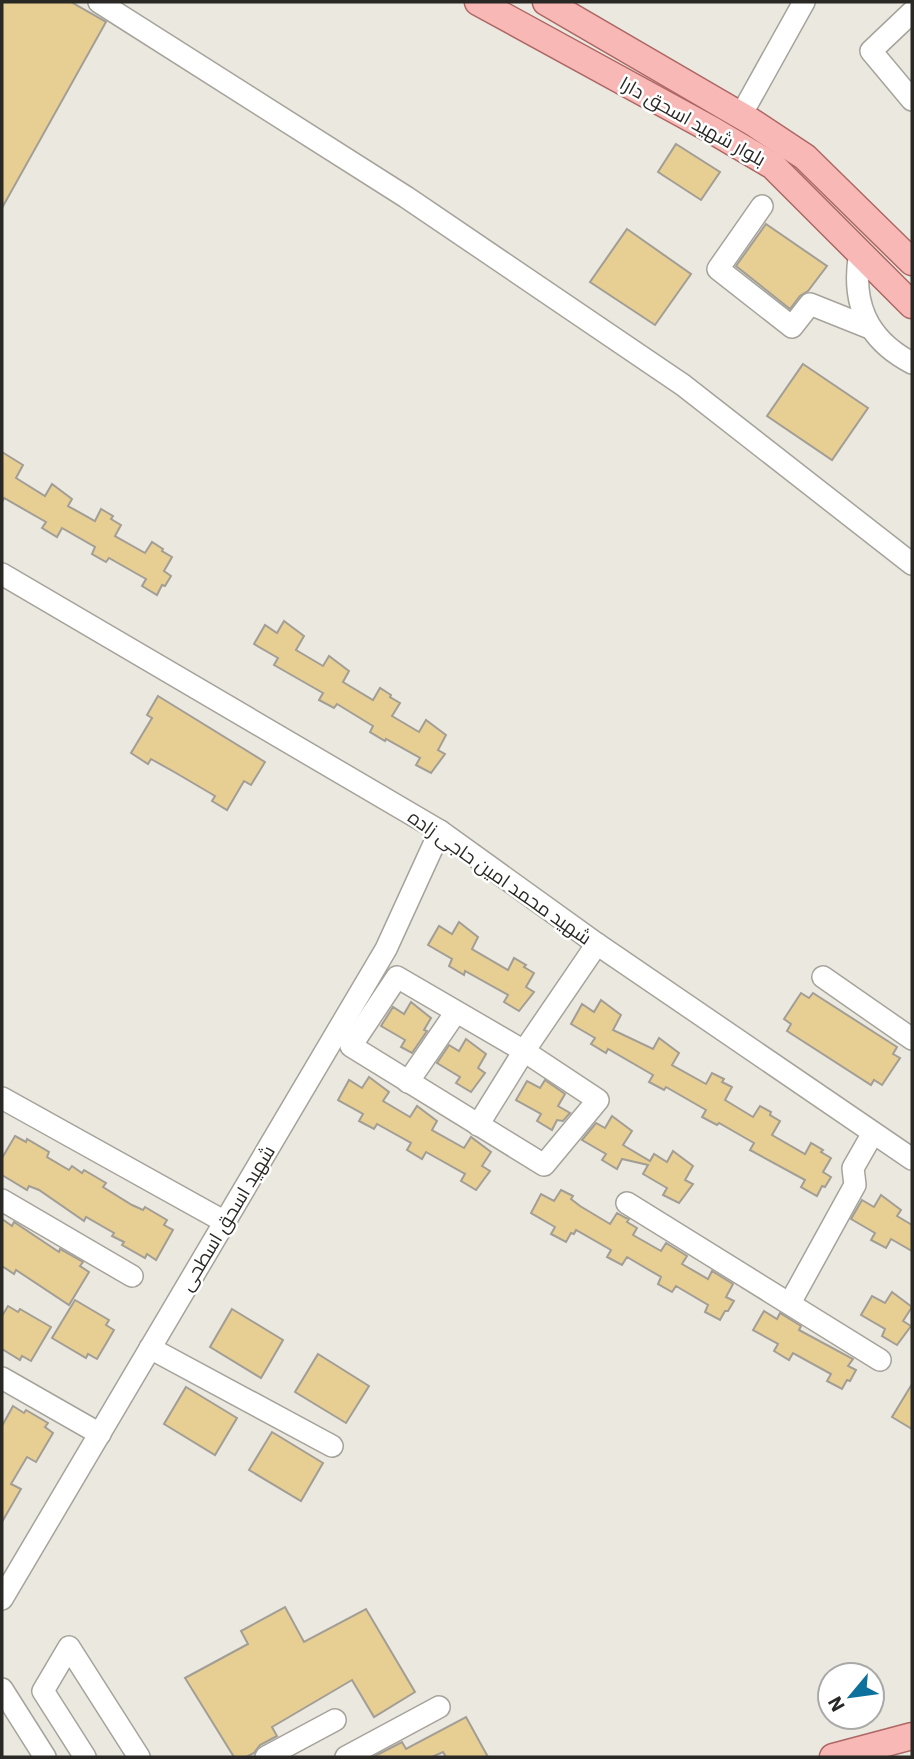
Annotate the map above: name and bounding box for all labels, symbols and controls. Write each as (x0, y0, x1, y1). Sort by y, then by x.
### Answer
street label: بلوار شهید اسحق دارا (615, 71, 770, 172)
street label: شهید محمد امین حاجی زاده (404, 804, 596, 950)
street label: شهید اسحق اسطحی (174, 1141, 281, 1296)
north arrow (816, 1661, 886, 1731)
text: N (822, 1692, 850, 1716)

